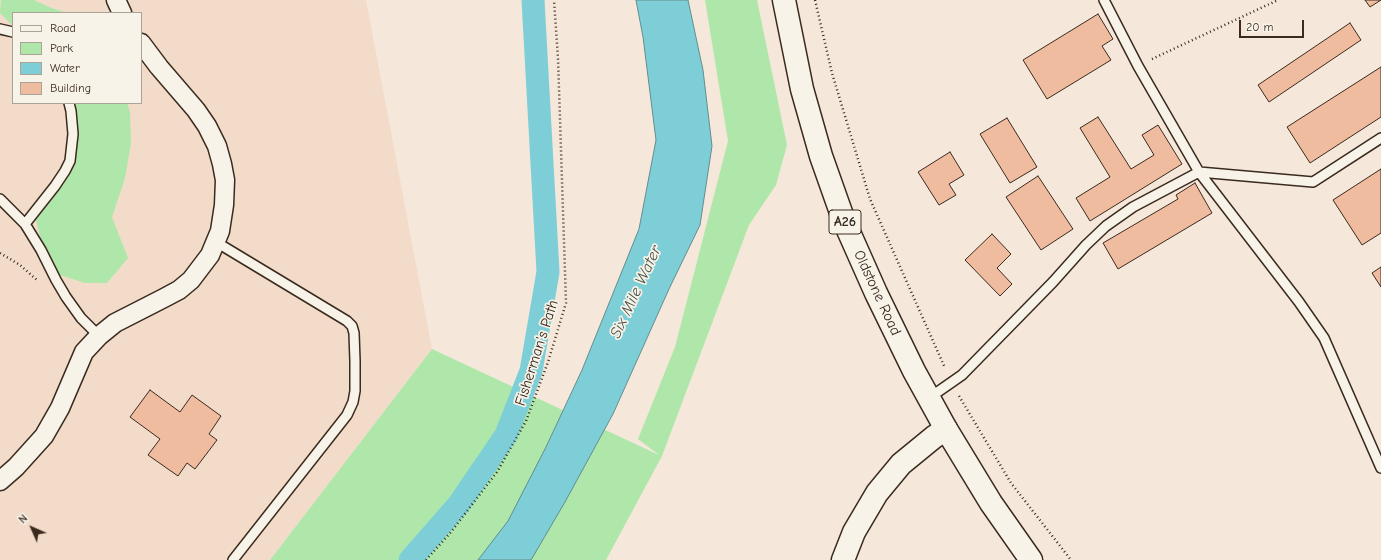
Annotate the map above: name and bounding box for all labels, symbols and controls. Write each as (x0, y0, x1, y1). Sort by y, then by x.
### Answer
legend (12, 12, 142, 104)
scale bar (1241, 12, 1306, 38)
text: 20 m (1246, 20, 1274, 34)
text: Road (50, 21, 76, 35)
text: Park (50, 41, 73, 55)
text: Water (50, 61, 80, 75)
text: Building (50, 81, 91, 95)
road number: A26 (829, 210, 861, 234)
water label: Six Mile Water (606, 243, 666, 341)
street label: Oldstone Road (849, 247, 905, 339)
street label: Fisherman's Path (511, 298, 563, 408)
north arrow (12, 508, 52, 548)
text: N (16, 512, 30, 526)

